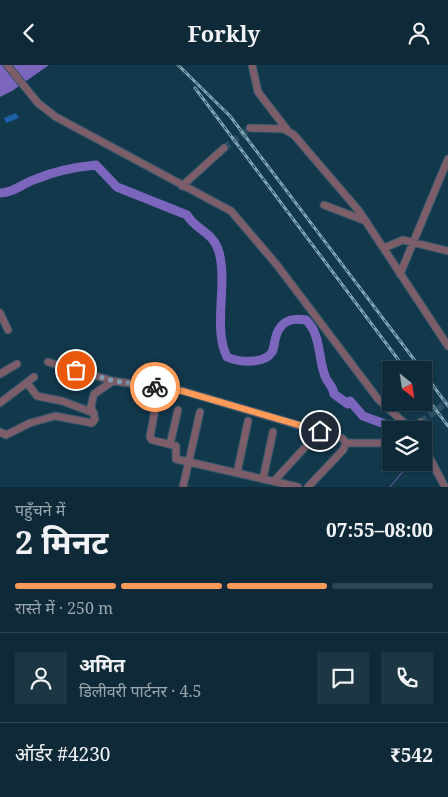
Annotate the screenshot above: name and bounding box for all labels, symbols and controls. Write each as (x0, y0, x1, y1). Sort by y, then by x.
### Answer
text: Forkly (188, 18, 260, 48)
icon: back (15, 19, 43, 47)
icon: person (405, 19, 433, 47)
pin (55, 349, 97, 391)
icon: bag (62, 356, 90, 384)
north arrow (382, 361, 432, 411)
map controls (382, 361, 432, 471)
courier (130, 362, 180, 412)
icon: bike (141, 373, 169, 401)
pin (299, 410, 341, 452)
icon: home (306, 417, 334, 445)
button: layers (382, 421, 432, 471)
text: पहुँचने में (15, 499, 65, 521)
text: 07:55–08:00 (326, 517, 433, 543)
text: 2 मिनट (15, 520, 109, 563)
text: रास्ते में · 250 m (15, 597, 113, 619)
button: person (15, 652, 67, 704)
text: अमित (79, 652, 125, 678)
button: chat (317, 652, 369, 704)
button: phone (381, 652, 433, 704)
text: डिलीवरी पार्टनर · 4.5 (79, 680, 201, 702)
text: ऑर्डर #4230 (15, 741, 110, 767)
text: ₹542 (390, 742, 433, 768)

